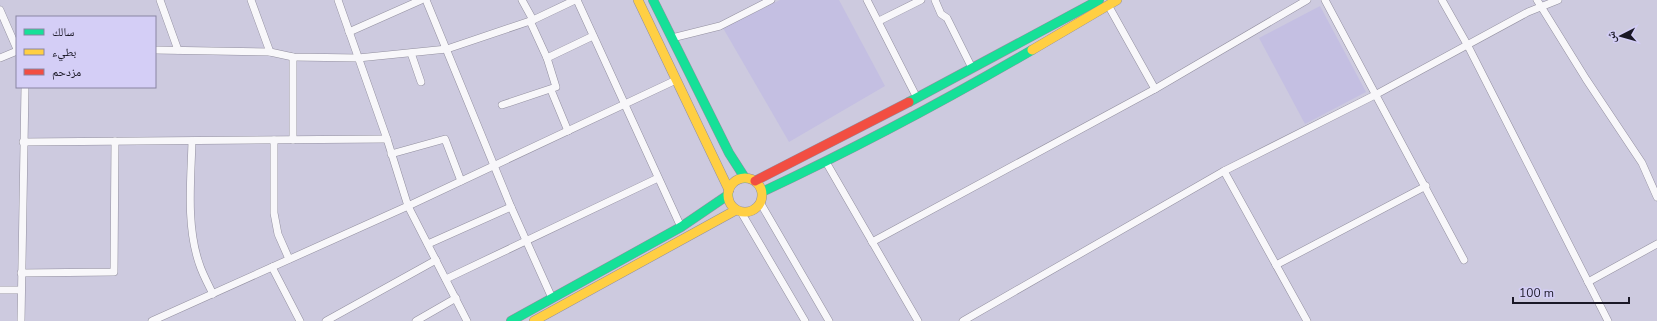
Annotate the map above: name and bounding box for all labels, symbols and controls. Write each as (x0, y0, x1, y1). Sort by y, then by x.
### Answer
legend (16, 16, 156, 88)
north arrow (1601, 16, 1641, 56)
text: سالك (52, 24, 74, 40)
text: ش (1603, 30, 1620, 44)
text: بطيء (52, 44, 76, 62)
text: مزدحم (52, 64, 81, 80)
scale bar (1513, 279, 1629, 305)
text: 100 m (1519, 285, 1554, 301)

